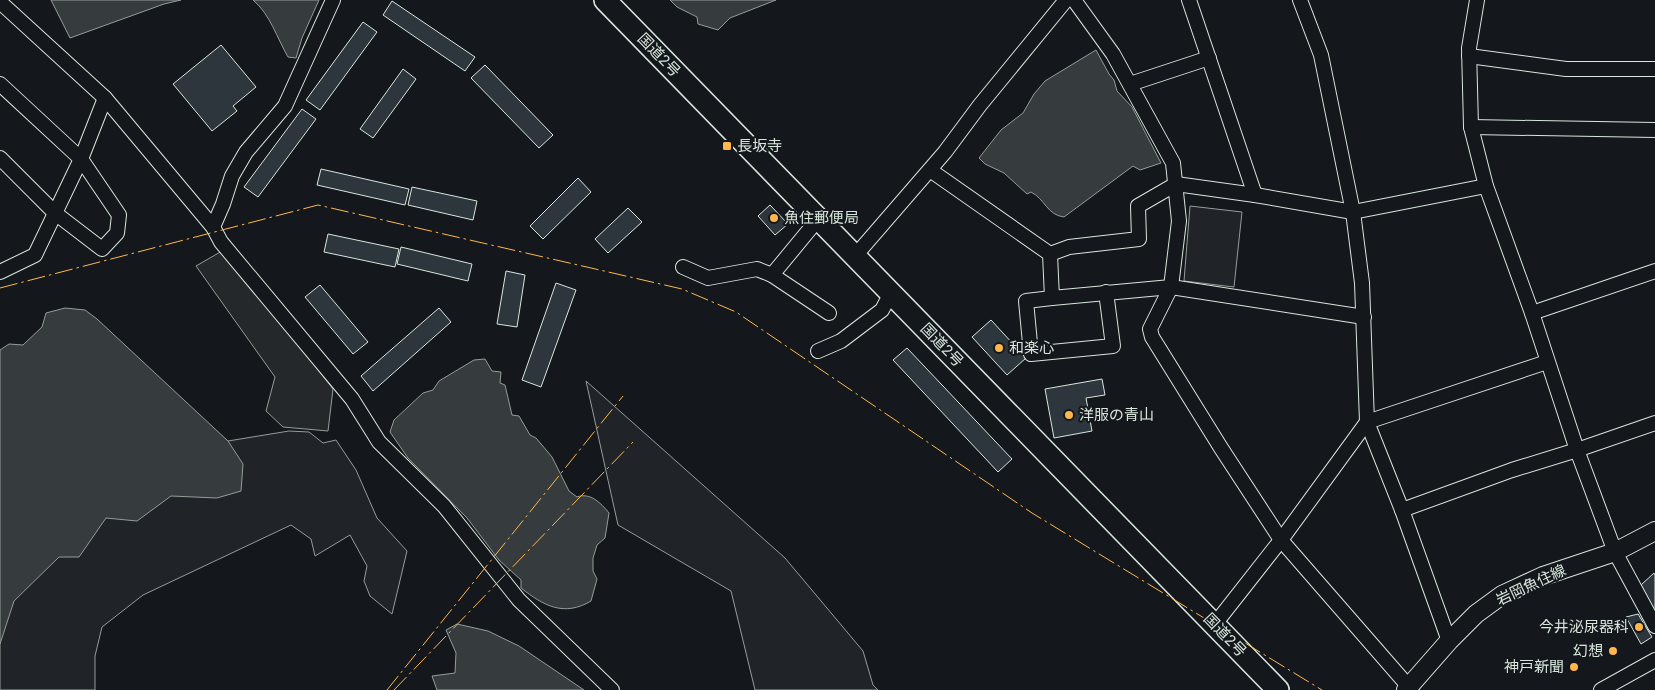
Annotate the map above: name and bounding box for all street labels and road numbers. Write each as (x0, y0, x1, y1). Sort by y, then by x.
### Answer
street label: 国道2号 (634, 30, 684, 80)
street label: 国道2号 (917, 320, 967, 370)
street label: 岩岡魚住線 (1493, 561, 1569, 609)
street label: 国道2号 (1200, 610, 1250, 660)

